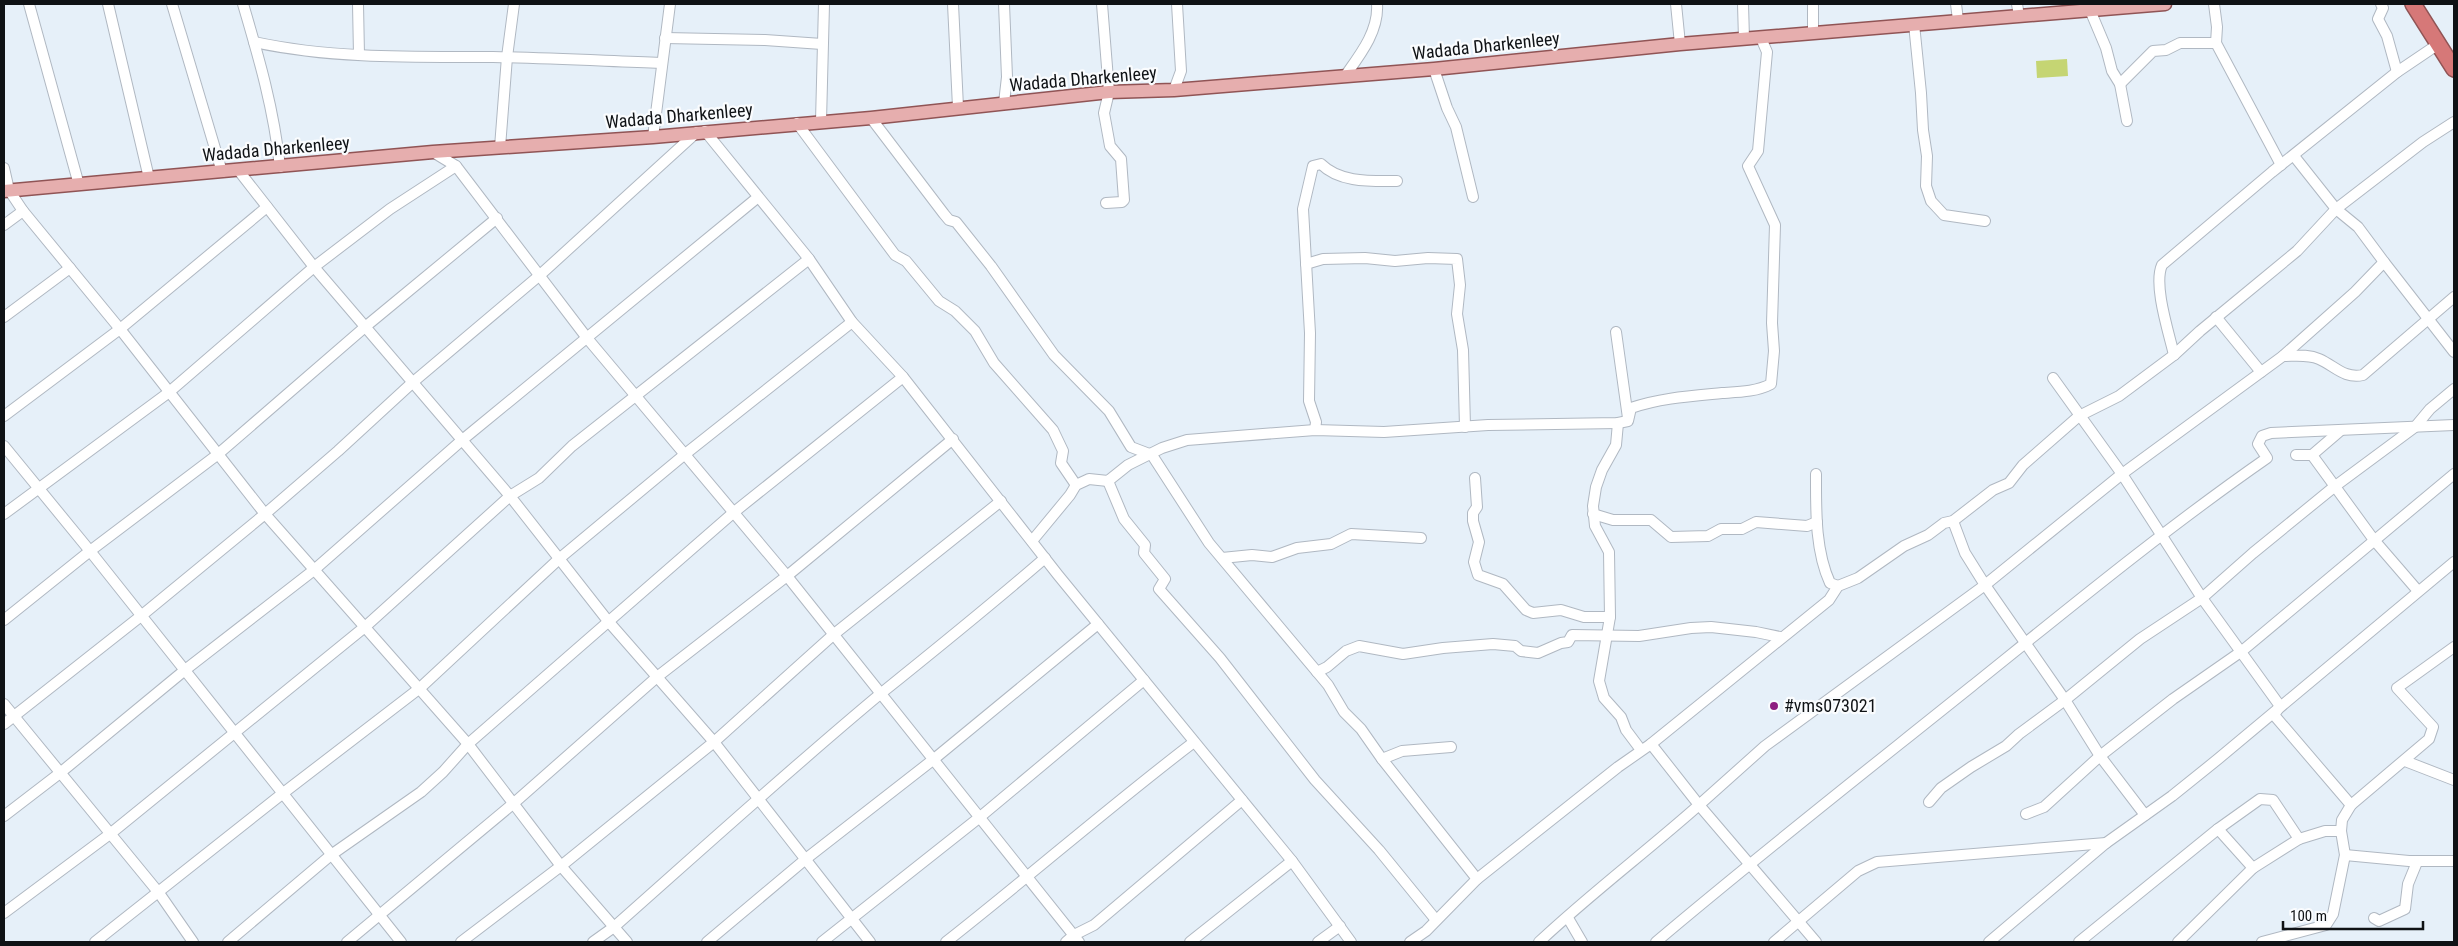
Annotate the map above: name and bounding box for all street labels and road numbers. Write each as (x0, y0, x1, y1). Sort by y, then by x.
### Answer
street label: Wadada Dharkenleey (1411, 27, 1561, 64)
street label: Wadada Dharkenleey (1008, 62, 1158, 95)
street label: Wadada Dharkenleey (604, 99, 754, 132)
street label: Wadada Dharkenleey (201, 132, 351, 165)

